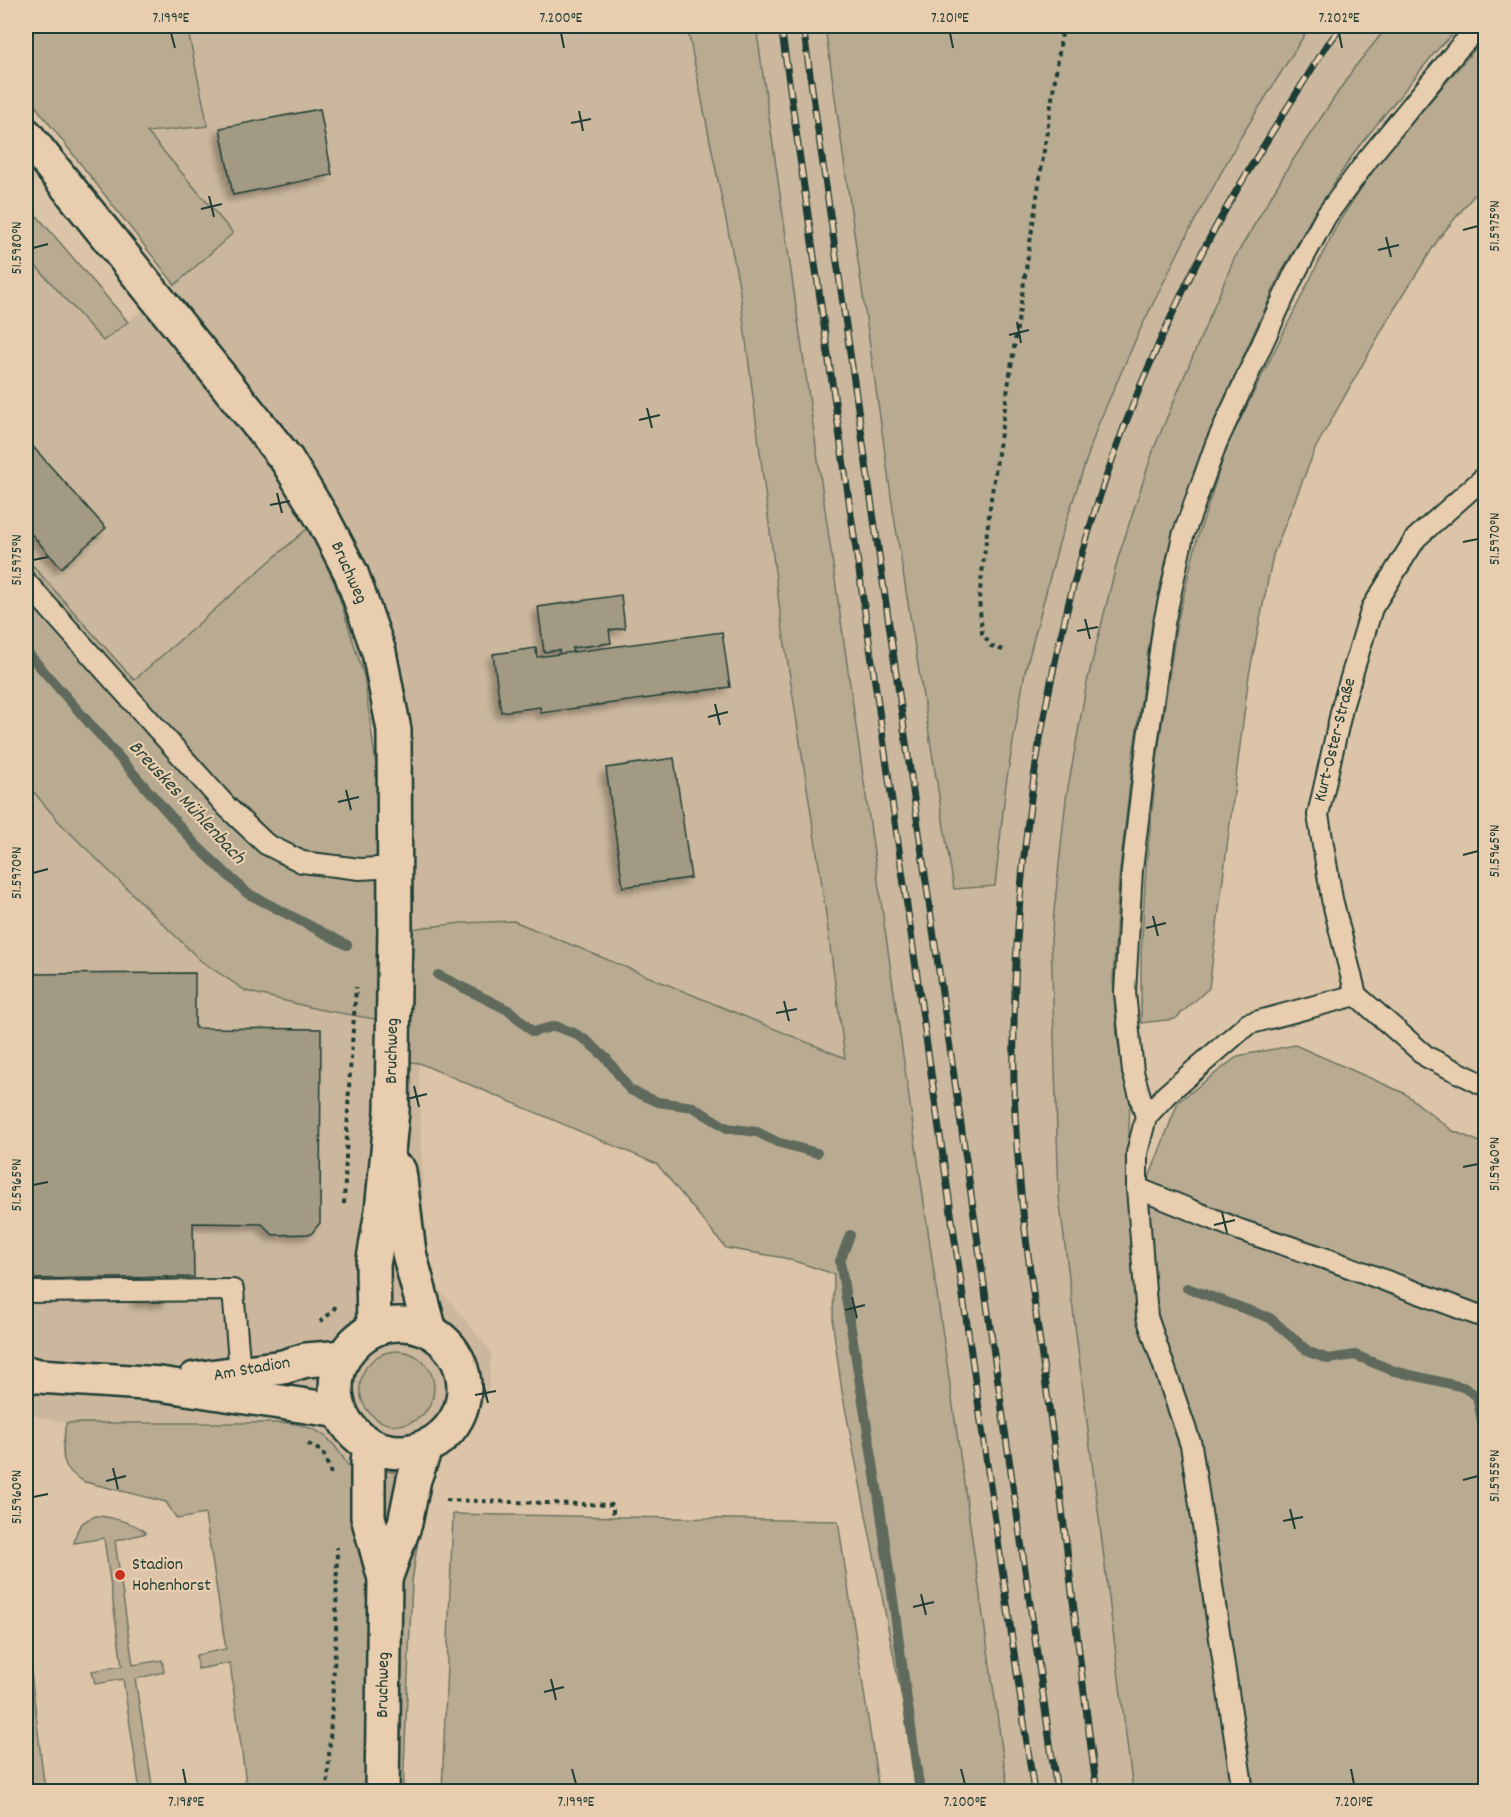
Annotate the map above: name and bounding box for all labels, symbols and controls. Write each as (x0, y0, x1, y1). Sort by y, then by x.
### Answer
text: 7.199°E (153, 8, 190, 30)
text: 7.200°E (540, 8, 583, 30)
text: 7.201°E (931, 8, 969, 30)
text: 7.202°E (1318, 8, 1360, 30)
text: 51.5975°N (1485, 200, 1507, 252)
text: 51.5980°N (7, 222, 29, 274)
text: 51.5970°N (1485, 513, 1507, 565)
text: 51.5975°N (7, 534, 29, 586)
street label: Bruchweg (323, 538, 373, 608)
street label: Kurt-Oster-Straße (1309, 675, 1364, 805)
water label: Breuskes Mühlenbach (121, 735, 251, 872)
text: 51.5965°N (1485, 824, 1507, 878)
text: 51.5970°N (7, 847, 29, 899)
street label: Bruchweg (380, 1018, 406, 1084)
text: 51.5960°N (1485, 1137, 1507, 1191)
text: 51.5965°N (7, 1158, 29, 1212)
street label: Am Stadion (212, 1351, 292, 1389)
text: 51.5955°N (1485, 1450, 1507, 1502)
text: 51.5960°N (7, 1470, 29, 1524)
place label: Stadion Hohenhorst (132, 1553, 211, 1599)
marker: Stadion Hohenhorst (113, 1568, 127, 1582)
street label: Bruchweg (371, 1652, 397, 1718)
text: 7.198°E (168, 1792, 204, 1814)
text: 7.199°E (558, 1792, 595, 1814)
text: 7.200°E (944, 1792, 987, 1814)
text: 7.201°E (1335, 1792, 1373, 1814)

